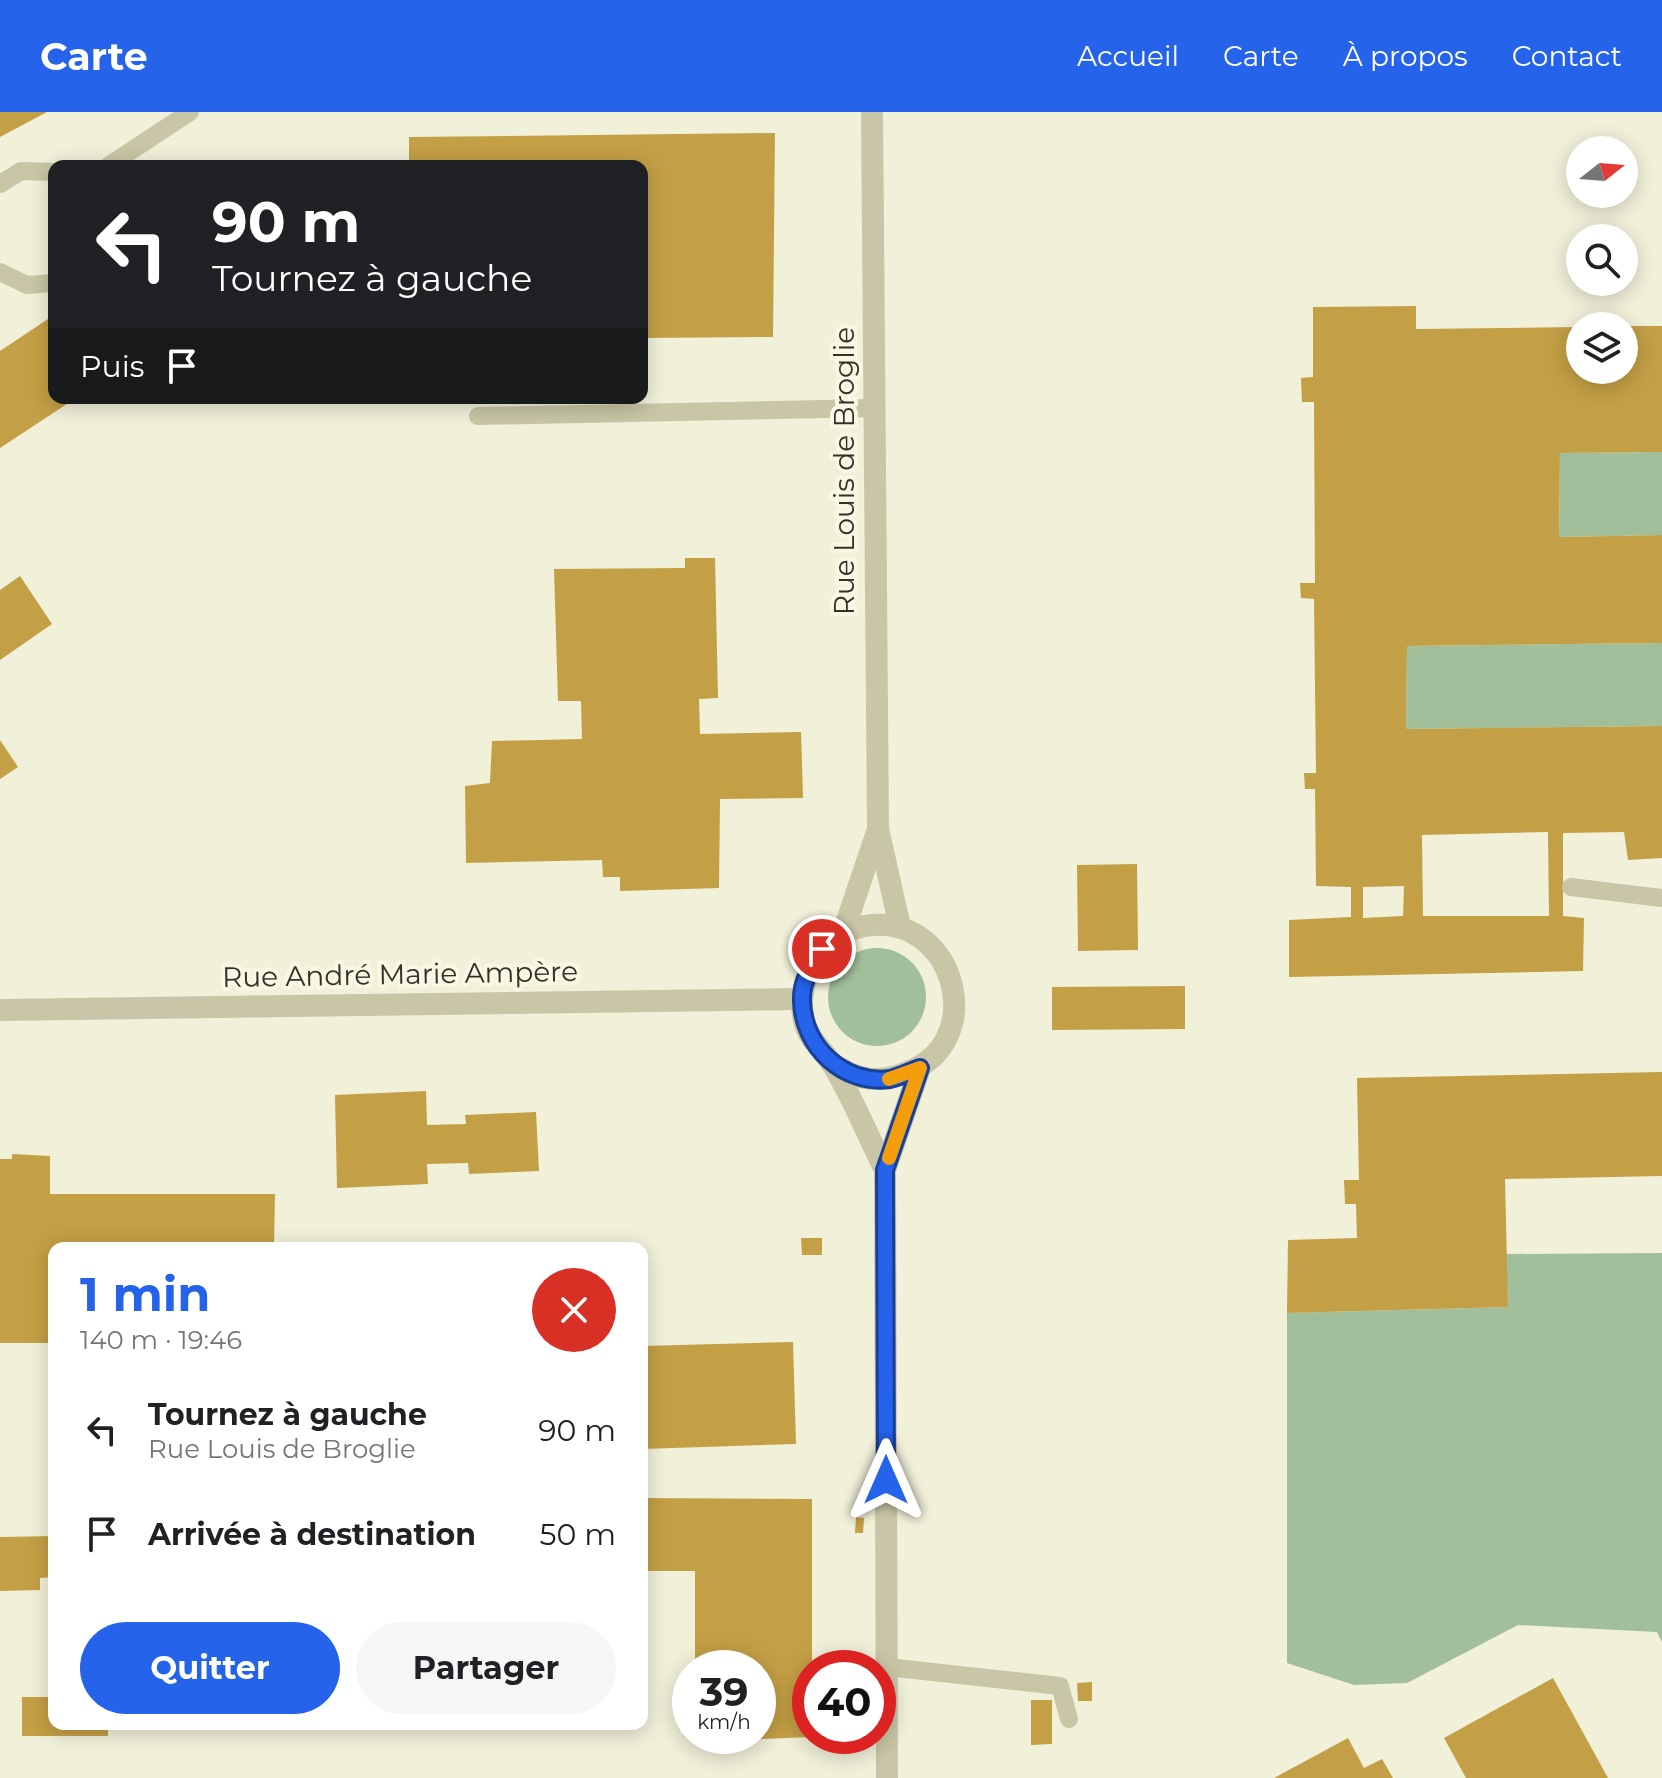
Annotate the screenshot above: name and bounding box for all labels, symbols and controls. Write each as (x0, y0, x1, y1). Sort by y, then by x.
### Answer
text: Carte (40, 33, 148, 80)
text: Accueil (1077, 39, 1179, 73)
text: Carte (1223, 39, 1299, 73)
text: À propos (1343, 39, 1468, 73)
text: Contact (1512, 39, 1622, 73)
north arrow (1566, 136, 1638, 208)
map controls (1566, 136, 1638, 384)
text: 90 m (212, 188, 360, 256)
icon: left (80, 192, 184, 296)
button: search (1566, 224, 1638, 296)
text: Tournez à gauche (212, 256, 532, 300)
button: layers (1566, 312, 1638, 384)
street label: Rue Louis de Broglie (827, 327, 861, 615)
icon: arrive (160, 344, 204, 388)
text: Puis (80, 348, 144, 385)
pin (788, 915, 856, 983)
icon: arrive (800, 927, 844, 971)
street label: Rue André Marie Ampère (222, 954, 578, 994)
text: 1 min (80, 1265, 210, 1323)
button: close (532, 1268, 616, 1352)
text: 140 m · 19:46 (80, 1324, 242, 1356)
text: Tournez à gauche (148, 1396, 427, 1433)
icon: left (80, 1408, 124, 1452)
text: 90 m (538, 1412, 616, 1449)
text: Rue Louis de Broglie (148, 1433, 416, 1465)
position arrow (844, 1438, 928, 1522)
icon: arrive (80, 1512, 124, 1556)
text: Arrivée à destination (148, 1516, 476, 1553)
text: 50 m (539, 1516, 616, 1553)
button: Quitter (80, 1622, 340, 1714)
button: Partager (356, 1622, 616, 1714)
speed limit sign: 40 (792, 1650, 896, 1754)
text: 39 (699, 1667, 749, 1716)
text: km/h (697, 1710, 751, 1734)

